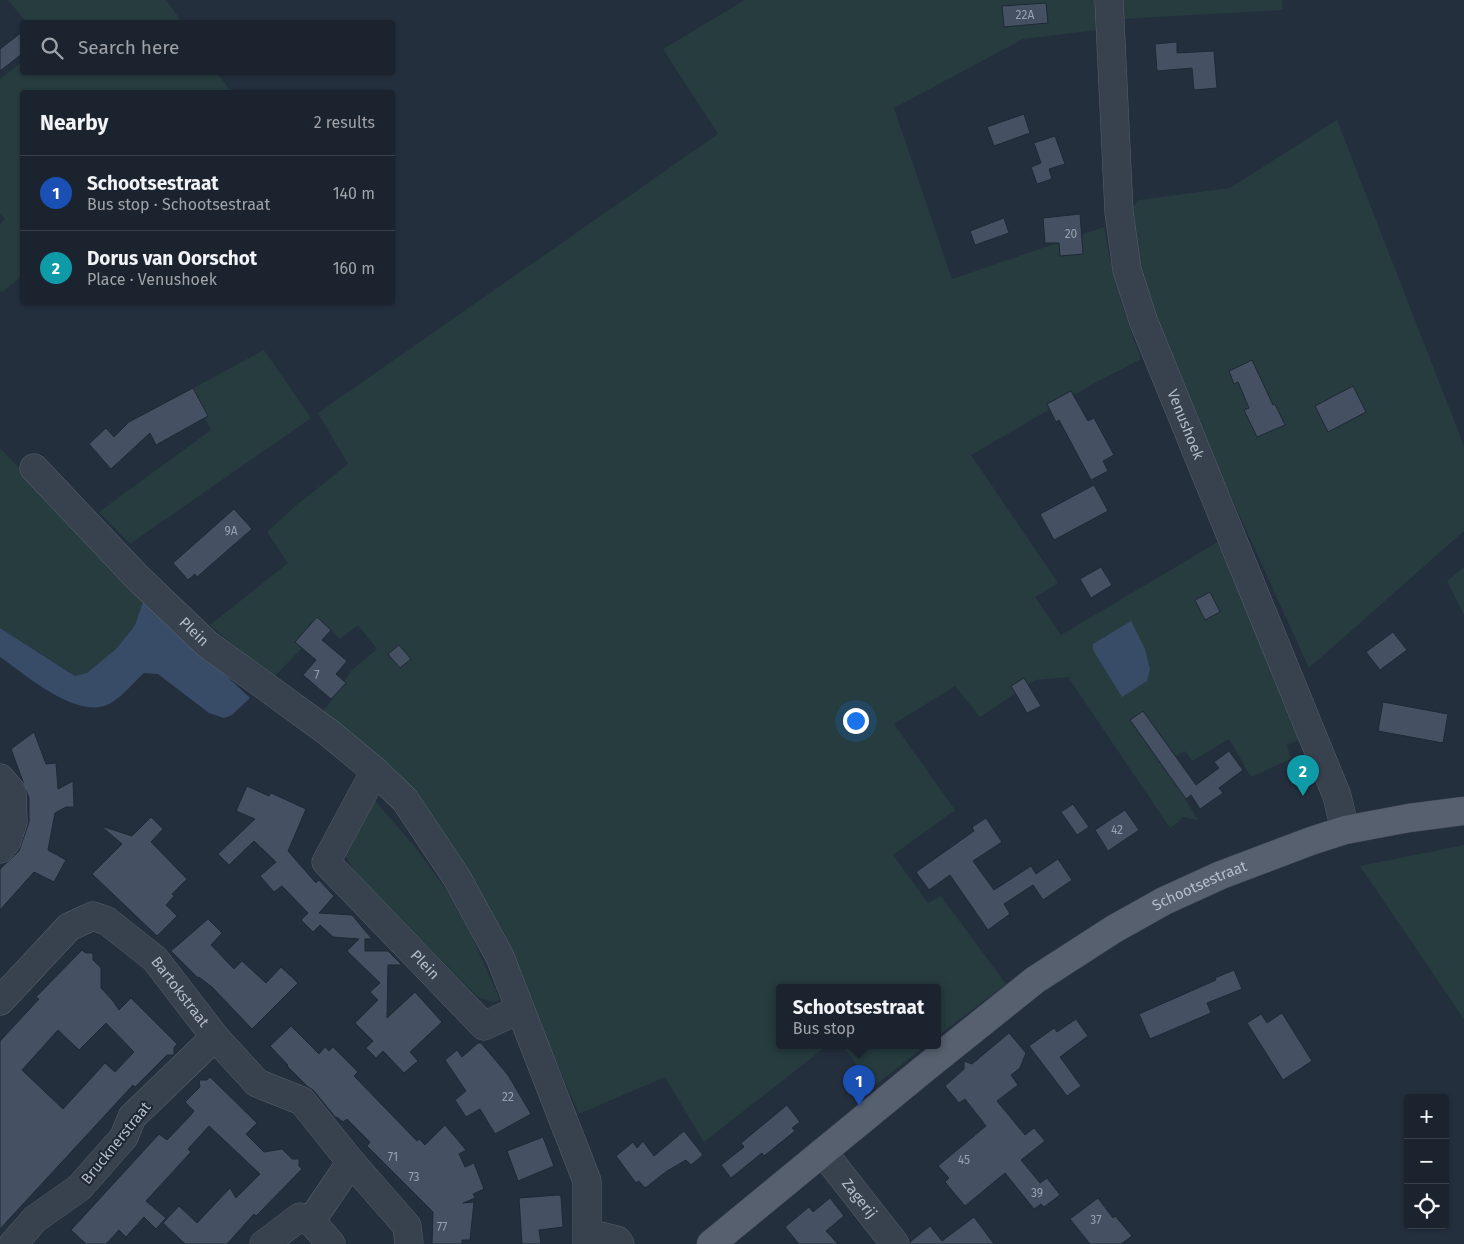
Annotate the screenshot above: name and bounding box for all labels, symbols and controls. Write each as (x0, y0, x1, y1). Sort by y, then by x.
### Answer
house number: 22A (1016, 8, 1034, 22)
search box (20, 20, 395, 75)
icon: search (38, 34, 66, 62)
text: Search here (78, 36, 179, 59)
text: Nearby (40, 110, 108, 136)
text: 2 results (314, 113, 375, 132)
text: Schootsestraat (87, 172, 219, 195)
text: 1 (52, 184, 60, 203)
text: 140 m (333, 184, 375, 203)
text: Bus stop · Schootsestraat (87, 195, 270, 214)
house number: 20 (1065, 227, 1078, 241)
text: Dorus van Oorschot (87, 247, 257, 270)
text: 2 (52, 259, 60, 278)
text: 160 m (333, 259, 375, 278)
text: Place · Venushoek (87, 270, 217, 289)
street label: Venushoek (1163, 387, 1208, 462)
house number: 9A (224, 524, 238, 538)
street label: Plein (176, 613, 213, 650)
house number: 7 (314, 668, 320, 682)
your location (843, 708, 869, 734)
pin: 2 (1287, 755, 1319, 796)
house number: 42 (1111, 823, 1123, 837)
street label: Schootsestraat (1149, 857, 1250, 915)
street label: Plein (407, 946, 443, 983)
street label: Bartokstraat (147, 953, 213, 1031)
popup (776, 984, 941, 1049)
text: Schootsestraat (793, 996, 924, 1019)
text: Bus stop (793, 1019, 855, 1038)
pin: 1 (843, 1065, 875, 1106)
house number: 22 (502, 1090, 514, 1104)
map controls (1404, 1094, 1449, 1229)
button: + (1404, 1094, 1449, 1139)
street label: Brucknerstraat (77, 1098, 155, 1188)
button: − (1404, 1139, 1449, 1184)
house number: 71 (388, 1150, 398, 1164)
house number: 45 (958, 1153, 970, 1167)
house number: 73 (408, 1170, 420, 1184)
street label: Zagerij (838, 1175, 881, 1222)
button: locate (1404, 1184, 1449, 1229)
house number: 39 (1031, 1186, 1043, 1200)
house number: 37 (1090, 1213, 1102, 1227)
house number: 77 (437, 1220, 447, 1234)

